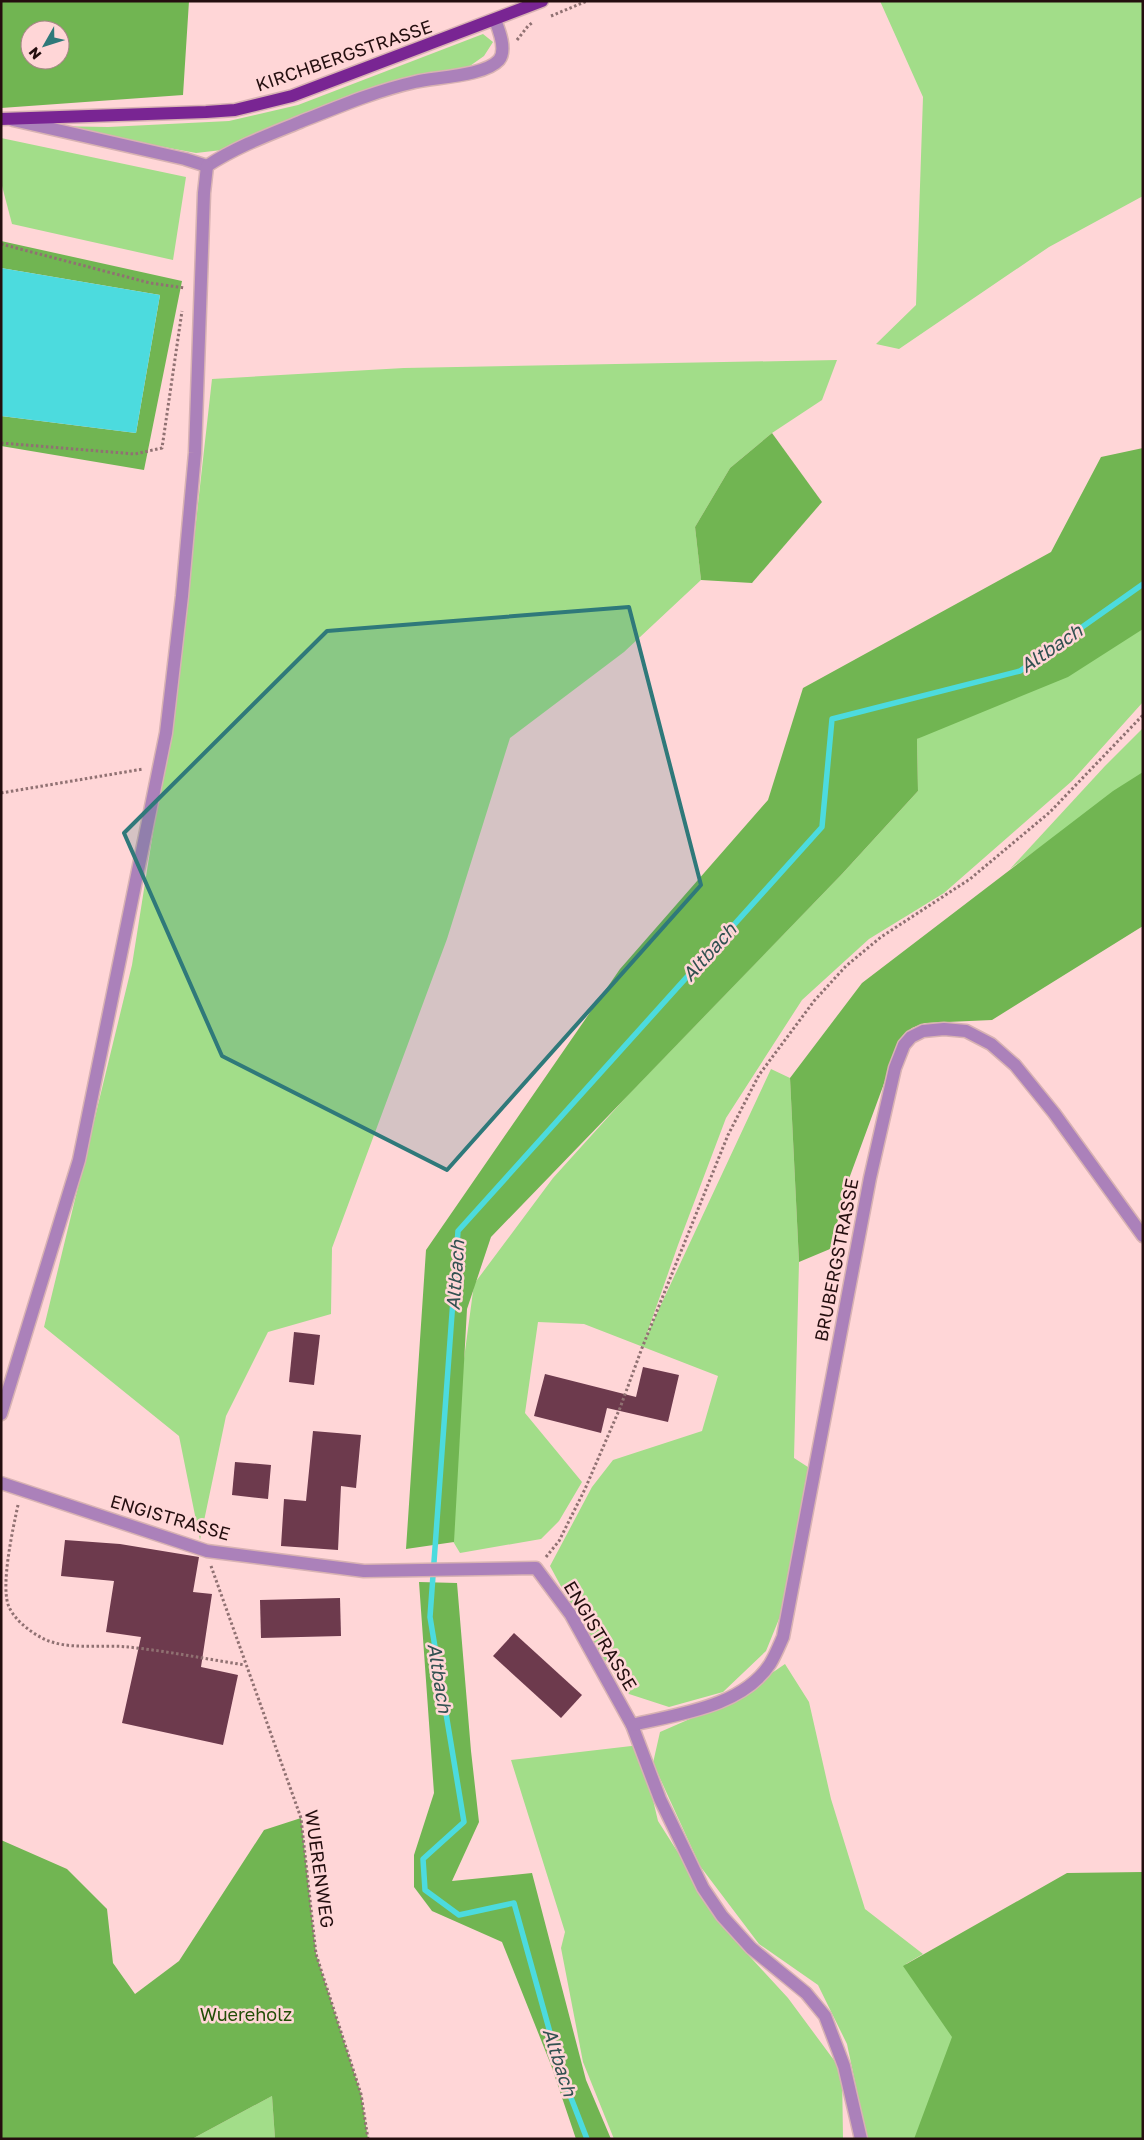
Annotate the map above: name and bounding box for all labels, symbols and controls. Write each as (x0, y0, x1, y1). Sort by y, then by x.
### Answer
street label: KIRCHBERGSTRASSE (253, 15, 435, 96)
north arrow (20, 20, 70, 70)
text: N (25, 44, 44, 63)
water label: Altbach (1015, 618, 1087, 677)
water label: Altbach (677, 917, 742, 985)
street label: BRUBERGSTRASSE (809, 1176, 863, 1343)
water label: Altbach (441, 1238, 469, 1311)
street label: ENGISTRASSE (108, 1489, 233, 1545)
street label: ENGISTRASSE (560, 1577, 642, 1694)
water label: Altbach (424, 1641, 458, 1716)
street label: WUERENWEG (301, 1808, 339, 1929)
park label: Wuereholz (200, 2003, 292, 2025)
water label: Altbach (539, 2025, 583, 2100)

